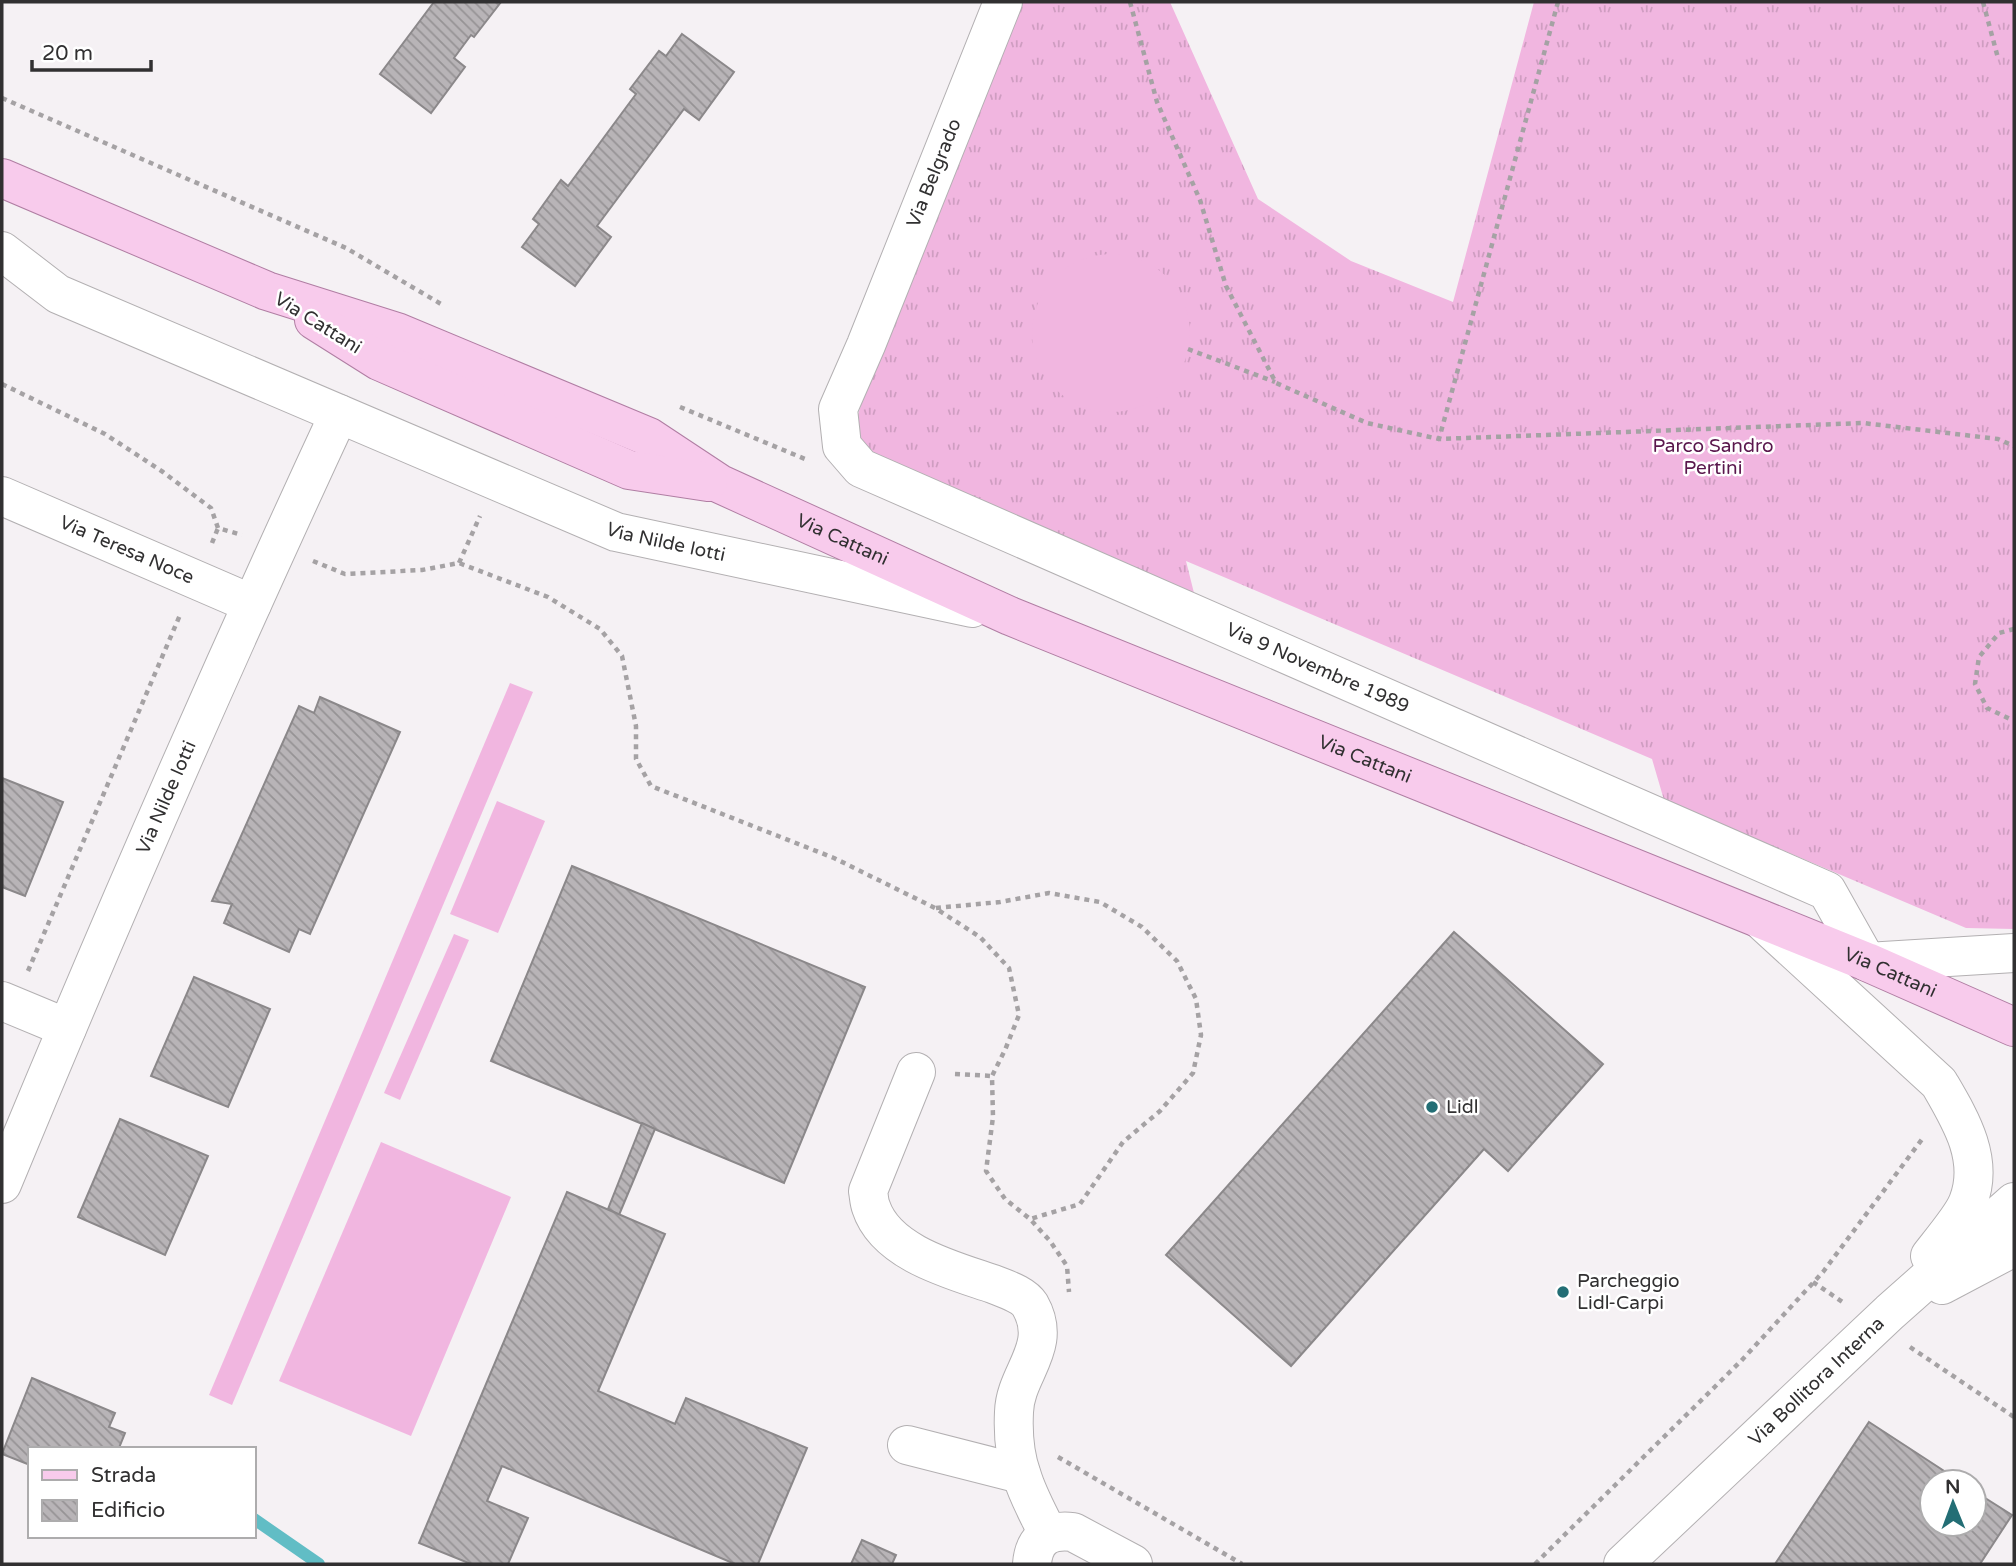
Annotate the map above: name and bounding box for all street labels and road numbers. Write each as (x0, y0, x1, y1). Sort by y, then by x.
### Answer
street label: Via Belgrado (902, 115, 966, 231)
street label: Via Cattani (270, 288, 366, 358)
street label: Via Cattani (793, 509, 892, 570)
street label: Via Teresa Noce (56, 511, 198, 589)
street label: Via Nilde Iotti (602, 518, 727, 566)
street label: Via 9 Novembre 1989 (1223, 618, 1412, 718)
street label: Via Cattani (1315, 731, 1415, 788)
street label: Via Nilde Iotti (132, 737, 201, 858)
street label: Via Cattani (1841, 943, 1940, 1002)
street label: Via Bollitora Interna (1744, 1312, 1889, 1450)

